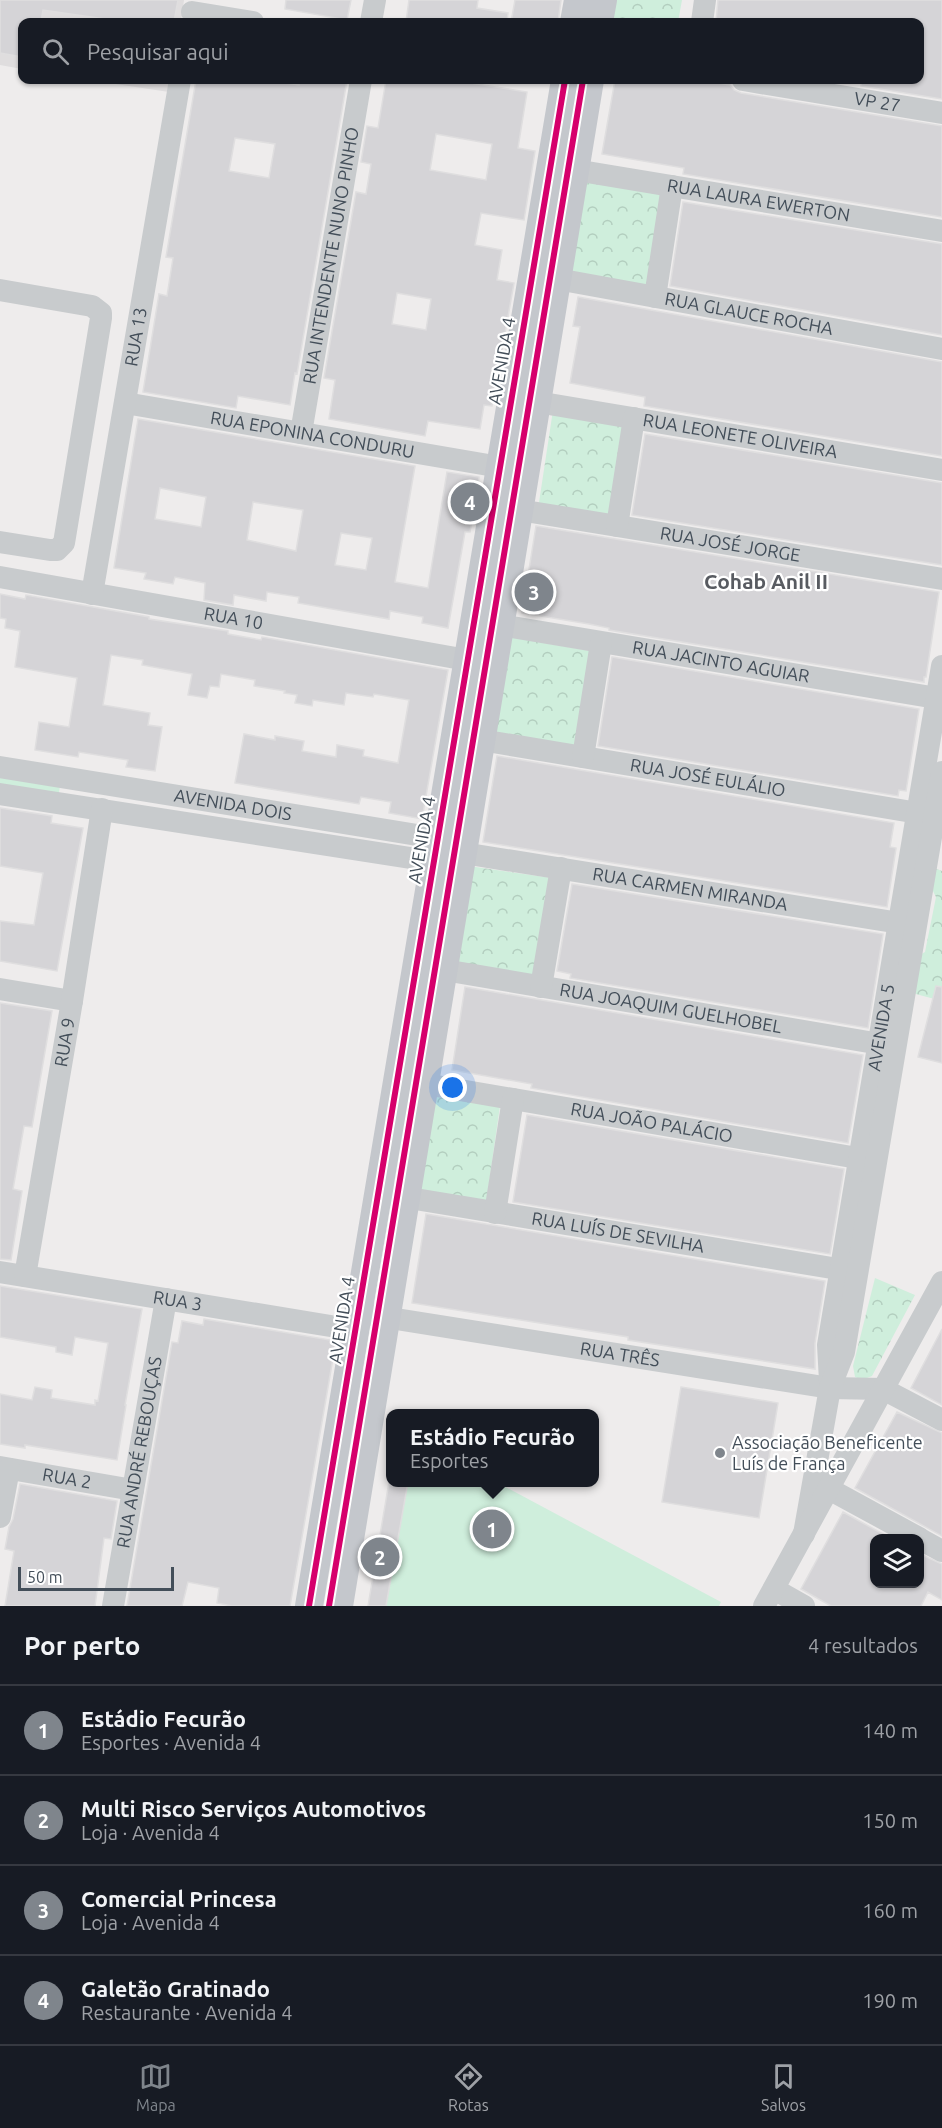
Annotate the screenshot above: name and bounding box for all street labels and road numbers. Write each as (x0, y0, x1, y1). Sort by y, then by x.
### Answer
street label: VP 27 (853, 88, 902, 115)
street label: RUA INTENDENTE NUNO PINHO (298, 125, 362, 385)
street label: RUA LAURA EWERTON (666, 174, 852, 225)
street label: RUA GLAUCE ROCHA (663, 288, 835, 338)
street label: RUA 13 (120, 306, 150, 368)
street label: AVENIDA 4 (484, 316, 519, 406)
street label: RUA EPONINA CONDURU (209, 407, 416, 461)
street label: RUA LEONETE OLIVEIRA (642, 409, 839, 461)
street label: RUA JOSÉ JORGE (659, 522, 802, 565)
street label: RUA 10 (202, 602, 265, 633)
street label: RUA JACINTO AGUIAR (631, 636, 811, 686)
street label: RUA JOSÉ EULÁLIO (629, 754, 787, 800)
street label: AVENIDA DOIS (173, 785, 293, 823)
street label: AVENIDA 4 (404, 795, 439, 885)
street label: RUA CARMEN MIRANDA (591, 863, 790, 914)
street label: RUA JOAQUIM GUELHOBEL (558, 979, 783, 1036)
street label: AVENIDA 5 (863, 982, 897, 1073)
street label: RUA 9 (50, 1016, 78, 1068)
street label: RUA JOÃO PALÁCIO (569, 1098, 734, 1146)
street label: RUA LUÍS DE SEVILHA (530, 1207, 706, 1256)
street label: AVENIDA 4 (324, 1275, 358, 1365)
street label: RUA 3 (152, 1286, 204, 1314)
street label: RUA TRÊS (579, 1337, 661, 1370)
street label: RUA ANDRÉ REBOUÇAS (112, 1355, 165, 1549)
street label: RUA 2 (41, 1464, 93, 1492)

